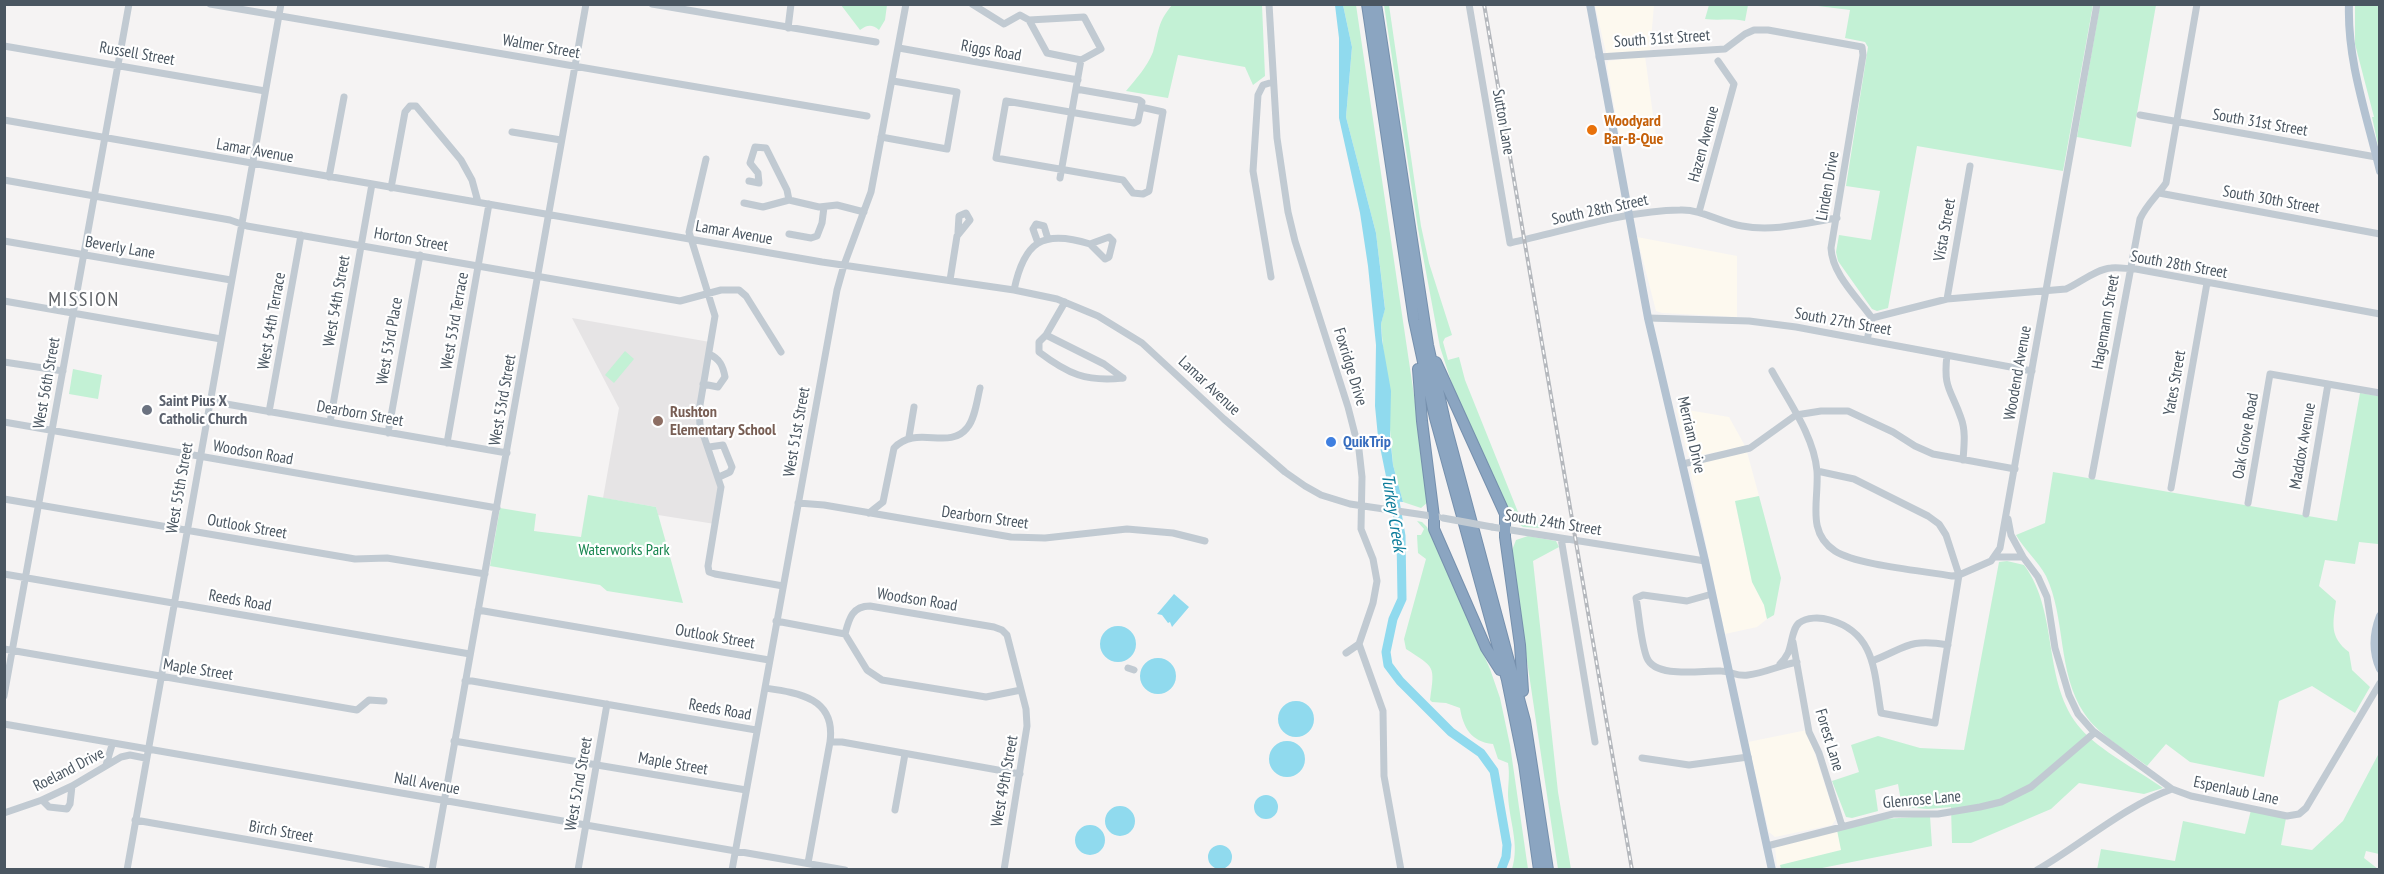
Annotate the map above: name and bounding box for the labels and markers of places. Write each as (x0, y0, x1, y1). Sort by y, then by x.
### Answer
place label: Woodyard Bar-B-Que (1604, 111, 1663, 149)
marker: Woodyard Bar-B-Que (1585, 123, 1599, 137)
place label: Saint Pius X Catholic Church (159, 391, 247, 429)
place label: Rushton Elementary School (670, 402, 776, 440)
marker: Saint Pius X Catholic Church (140, 403, 154, 417)
marker: Rushton Elementary School (651, 414, 665, 428)
place label: QuikTrip (1343, 432, 1391, 452)
marker: QuikTrip (1324, 435, 1338, 449)

